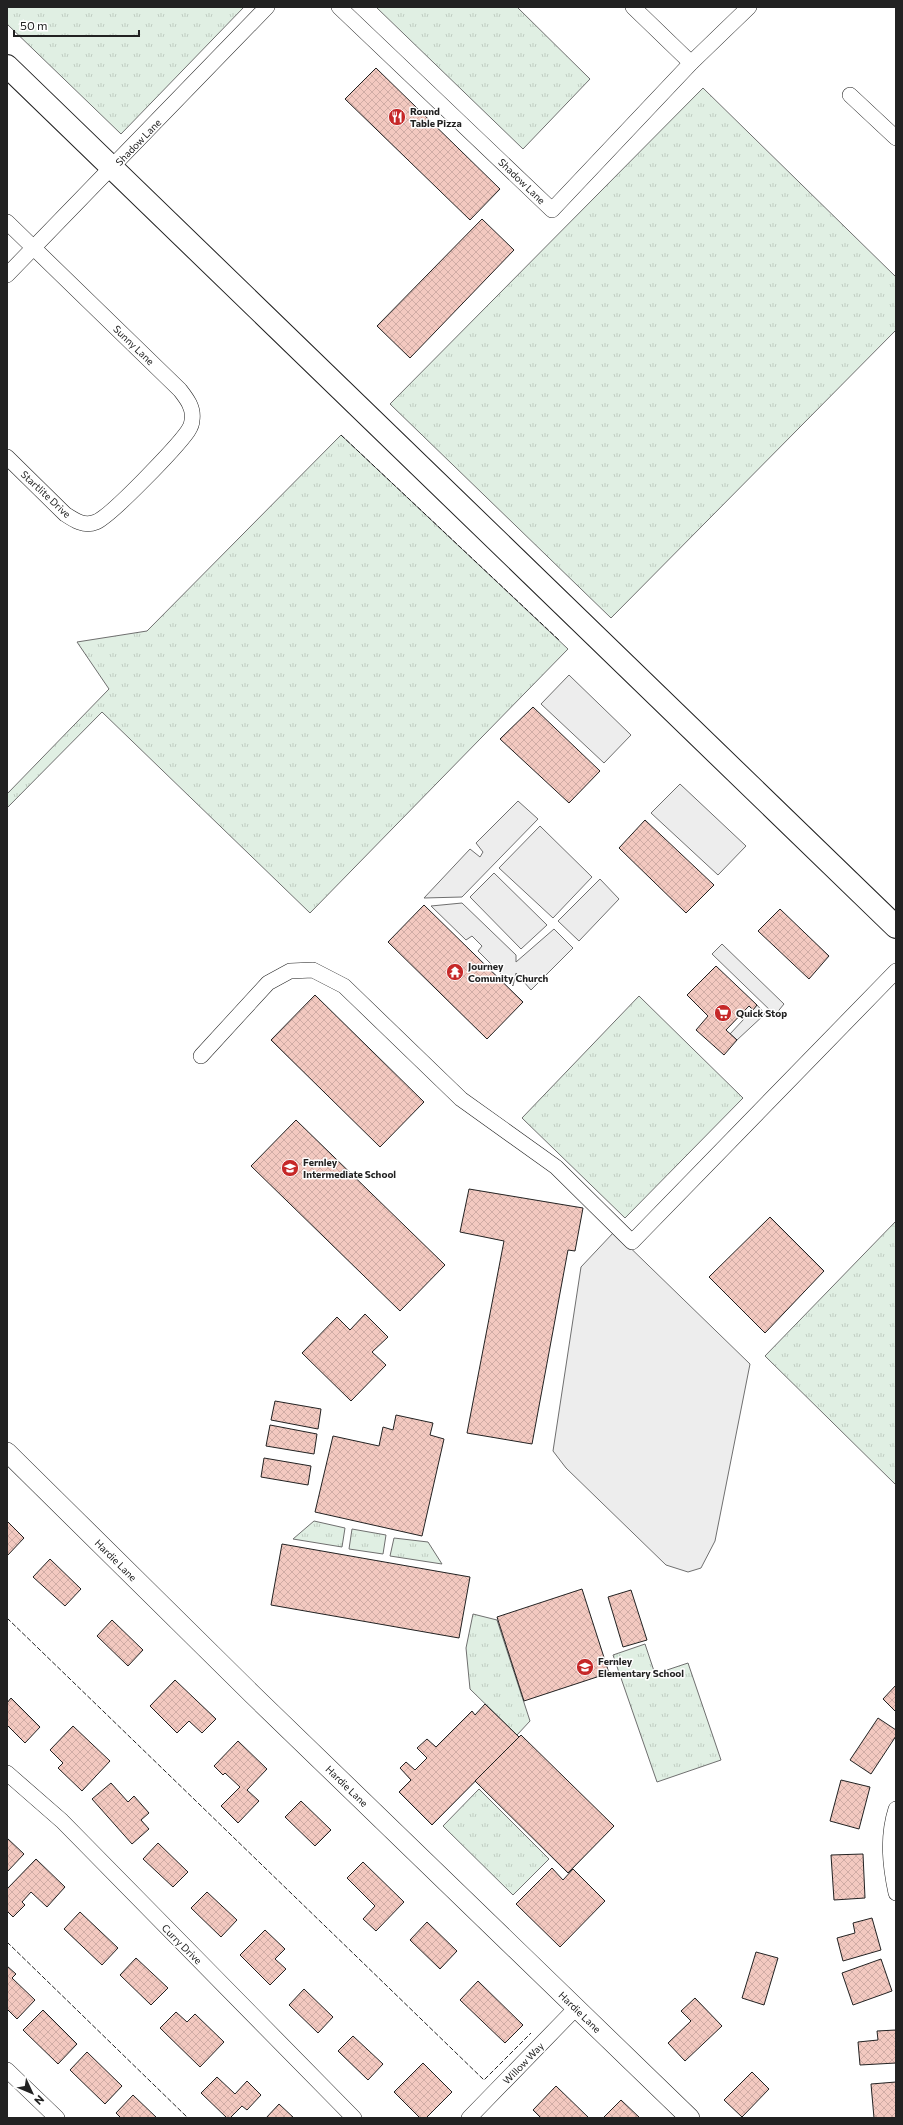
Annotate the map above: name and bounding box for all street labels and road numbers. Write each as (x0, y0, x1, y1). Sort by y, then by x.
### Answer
street label: Shadow Lane (113, 116, 163, 168)
street label: Shadow Lane (496, 156, 548, 206)
street label: Sunny Lane (111, 323, 157, 367)
street label: Startlite Drive (19, 468, 73, 520)
street label: Hardie Lane (93, 1537, 139, 1583)
street label: Hardie Lane (323, 1763, 371, 1809)
street label: Curry Drive (159, 1921, 205, 1967)
street label: Hardie Lane (556, 1989, 604, 2035)
street label: Willow Way (500, 2040, 546, 2086)

